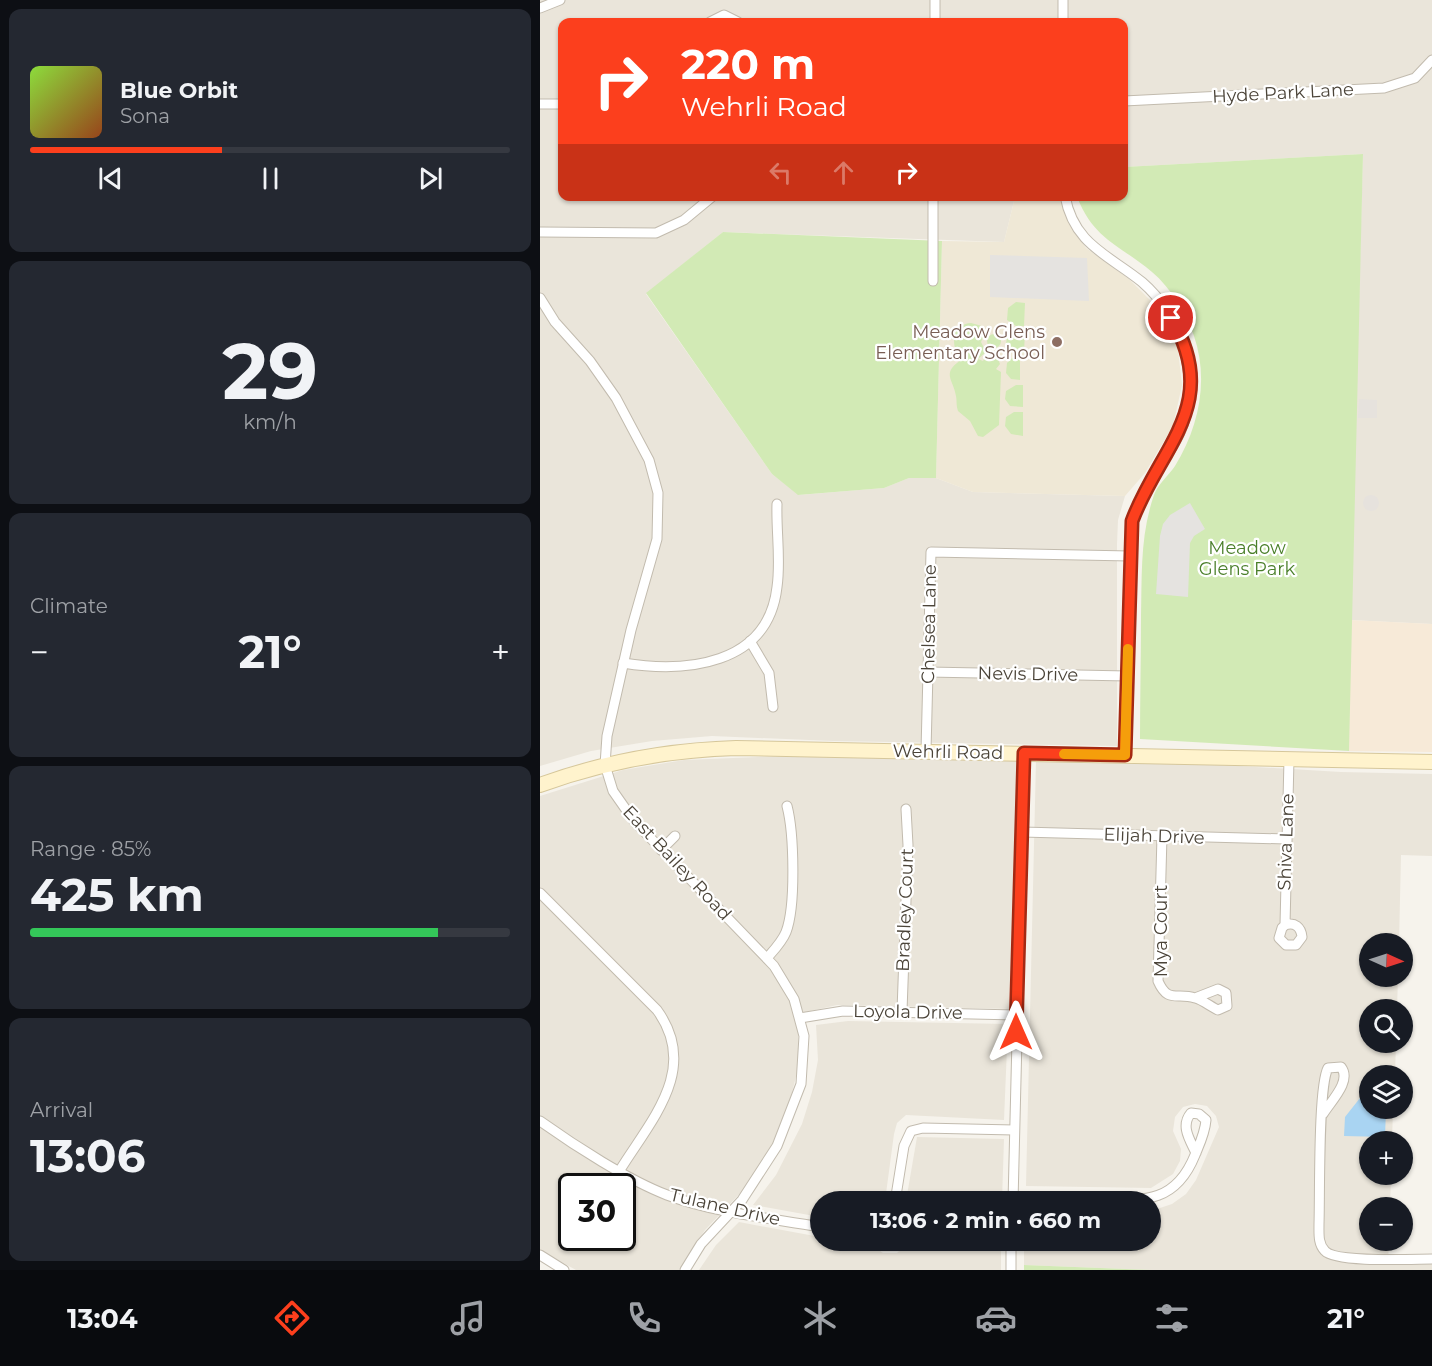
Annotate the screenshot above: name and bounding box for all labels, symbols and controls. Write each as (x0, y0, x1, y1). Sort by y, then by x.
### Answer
text: 220 m (681, 38, 815, 90)
icon: right (582, 42, 660, 120)
text: Blue Orbit (120, 77, 238, 104)
street label: Hyde Park Lane (1212, 78, 1355, 108)
text: Wehrli Road (681, 90, 847, 123)
text: Sona (120, 104, 170, 128)
icon: left (764, 156, 797, 189)
icon: ahead (827, 156, 860, 189)
icon: right (890, 156, 923, 189)
icon: previous (94, 162, 127, 195)
icon: pause (254, 162, 287, 195)
icon: next (414, 162, 447, 195)
pin (1145, 292, 1196, 343)
icon: arrive (1154, 301, 1187, 334)
place label: Meadow Glens Elementary School (875, 321, 1045, 364)
text: 29 (222, 323, 318, 419)
marker: Meadow Glens Elementary School (1050, 335, 1064, 349)
text: km/h (243, 410, 297, 434)
park label: Meadow Glens Park (1199, 537, 1295, 580)
street label: Chelsea Lane (917, 564, 941, 684)
text: Climate (30, 594, 108, 618)
text: 21° (238, 624, 302, 679)
text: − (30, 632, 49, 672)
text: + (491, 632, 510, 672)
street label: Nevis Drive (978, 662, 1079, 686)
street label: Wehrli Road (893, 740, 1003, 764)
street label: Shiva Lane (1273, 793, 1299, 891)
street label: East Bailey Road (618, 801, 736, 925)
street label: Elijah Drive (1103, 823, 1205, 849)
text: Range · 85% (30, 837, 151, 861)
street label: Bradley Court (892, 848, 918, 972)
text: 425 km (30, 867, 204, 922)
street label: Mya Court (1150, 885, 1172, 977)
north arrow (1359, 933, 1413, 987)
map controls (1359, 933, 1413, 1251)
button: search (1359, 999, 1413, 1053)
street label: Loyola Drive (853, 1000, 963, 1024)
position arrow (984, 1000, 1048, 1064)
button: layers (1359, 1065, 1413, 1119)
text: Arrival (30, 1098, 93, 1122)
text: 13:06 (30, 1128, 145, 1183)
button: + (1359, 1131, 1413, 1185)
speed limit sign: 30 (558, 1173, 636, 1251)
street label: Tulane Drive (668, 1184, 782, 1230)
button: − (1359, 1197, 1413, 1251)
text: 13:06 · 2 min · 660 m (870, 1207, 1101, 1234)
icon: directions (271, 1297, 313, 1339)
icon: music (447, 1297, 489, 1339)
icon: phone (623, 1297, 665, 1339)
icon: climate (799, 1297, 841, 1339)
icon: car (975, 1297, 1017, 1339)
icon: filters (1151, 1297, 1193, 1339)
text: 13:04 (67, 1302, 138, 1335)
text: 21° (1327, 1302, 1365, 1335)

